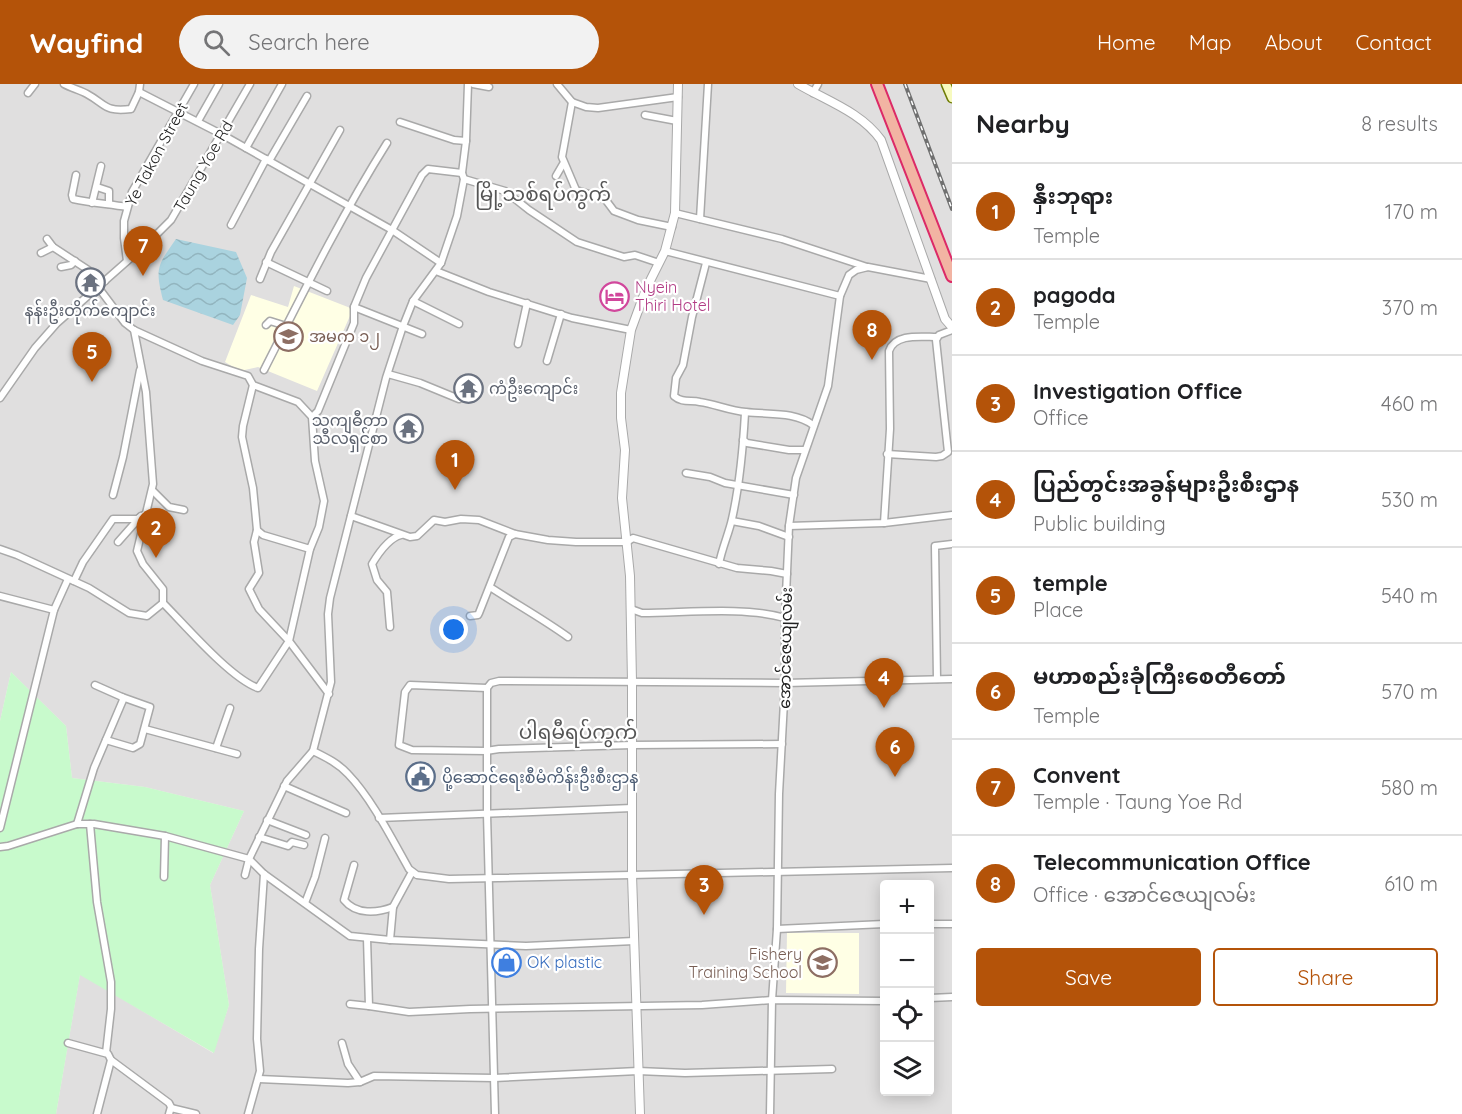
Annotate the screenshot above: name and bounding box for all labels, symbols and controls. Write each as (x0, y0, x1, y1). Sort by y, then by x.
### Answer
search box (179, 15, 599, 69)
text: Wayfind (30, 25, 143, 60)
icon: search (200, 26, 233, 59)
text: Search here (248, 28, 370, 56)
text: Home (1097, 29, 1156, 55)
text: Map (1189, 29, 1232, 55)
text: About (1265, 29, 1323, 55)
text: Contact (1356, 29, 1432, 55)
street label: Ye Takon Street (120, 99, 192, 209)
text: Nearby (976, 107, 1070, 140)
text: 8 results (1361, 111, 1438, 136)
street label: Taung Yoe Rd (169, 117, 237, 215)
district label: မြို့သစ်ရပ်ကွက် (475, 180, 611, 210)
text: နှီးဘုရား (1033, 182, 1113, 210)
text: 1 (992, 199, 999, 224)
text: 170 m (1385, 199, 1438, 224)
text: Temple (1033, 223, 1100, 248)
pin: 7 (124, 226, 162, 276)
temple icon: နန်းဦးတိုက်ကျောင်း (74, 266, 106, 298)
place label: Nyein Thiri Hotel (635, 277, 710, 315)
hotel icon: Nyein Thiri Hotel (598, 280, 630, 312)
text: pagoda (1033, 281, 1116, 309)
text: 2 (990, 295, 1001, 320)
text: 370 m (1382, 295, 1438, 320)
place label: နန်းဦးတိုက်ကျောင်း (24, 299, 156, 325)
text: Temple (1033, 309, 1100, 334)
pin: 8 (852, 310, 892, 360)
school or university icon: အမက ၁၂ (272, 320, 304, 352)
place label: အမက ၁၂ (309, 326, 380, 350)
pin: 5 (72, 332, 112, 382)
temple icon: ကံဦးကျောင်း (452, 372, 484, 404)
place label: ကံဦးကျောင်း (489, 377, 578, 402)
text: Investigation Office (1033, 377, 1243, 405)
text: 3 (990, 391, 1001, 416)
text: 460 m (1381, 391, 1438, 416)
text: Office (1033, 405, 1089, 430)
place label: သကျဓီတာ သီလရှင်စာ (312, 410, 388, 453)
temple icon: သကျဓီတာ သီလရှင်စာ (393, 413, 425, 445)
pin: 1 (436, 440, 474, 490)
text: ပြည်တွင်းအခွန်များဦးစီးဌာန (1033, 470, 1299, 498)
text: 4 (990, 487, 1001, 512)
text: 530 m (1381, 487, 1438, 512)
pin: 2 (136, 508, 176, 558)
text: Public building (1033, 511, 1166, 536)
text: temple (1033, 569, 1108, 597)
text: 5 (990, 583, 1001, 608)
text: 540 m (1381, 583, 1438, 608)
street label: အောင်ဇေယျလမ်း (773, 587, 800, 709)
text: Place (1033, 597, 1083, 622)
your location (439, 615, 468, 644)
pin: 4 (864, 658, 904, 708)
text: မဟာစည်းခုံကြီးစေတီတော် (1033, 662, 1286, 690)
text: 6 (990, 679, 1001, 704)
text: 570 m (1381, 679, 1438, 704)
text: Temple (1033, 703, 1100, 728)
district label: ပါရမီရပ်ကွက် (519, 718, 637, 748)
pin: 6 (876, 728, 914, 777)
public building icon: ပို့ဆောင်ရေးစီမံကိန်းဦးစီးဌာန (405, 761, 437, 793)
text: Convent (1033, 761, 1121, 789)
place label: ပို့ဆောင်ရေးစီမံကိန်းဦးစီးဌာန (442, 766, 638, 791)
text: 7 (990, 775, 1001, 800)
text: 580 m (1381, 775, 1438, 800)
text: Temple · Taung Yoe Rd (1033, 789, 1242, 814)
text: Telecommunication Office (1033, 848, 1311, 876)
pin: 3 (684, 866, 724, 915)
text: 8 (990, 871, 1001, 896)
text: 610 m (1384, 871, 1438, 896)
map controls (880, 880, 934, 1096)
button: + (880, 880, 934, 934)
text: Office · အောင်ဇေယျလမ်း (1033, 882, 1256, 907)
button: − (880, 934, 934, 988)
place label: Fishery Training School (689, 944, 802, 982)
shop icon: OK plastic (490, 946, 522, 978)
school or university icon: Fishery Training School (807, 947, 839, 979)
button: Save (976, 948, 1201, 1006)
button: Share (1213, 948, 1438, 1006)
place label: OK plastic (527, 952, 602, 972)
button: locate (880, 988, 934, 1042)
button: layers (880, 1042, 934, 1096)

